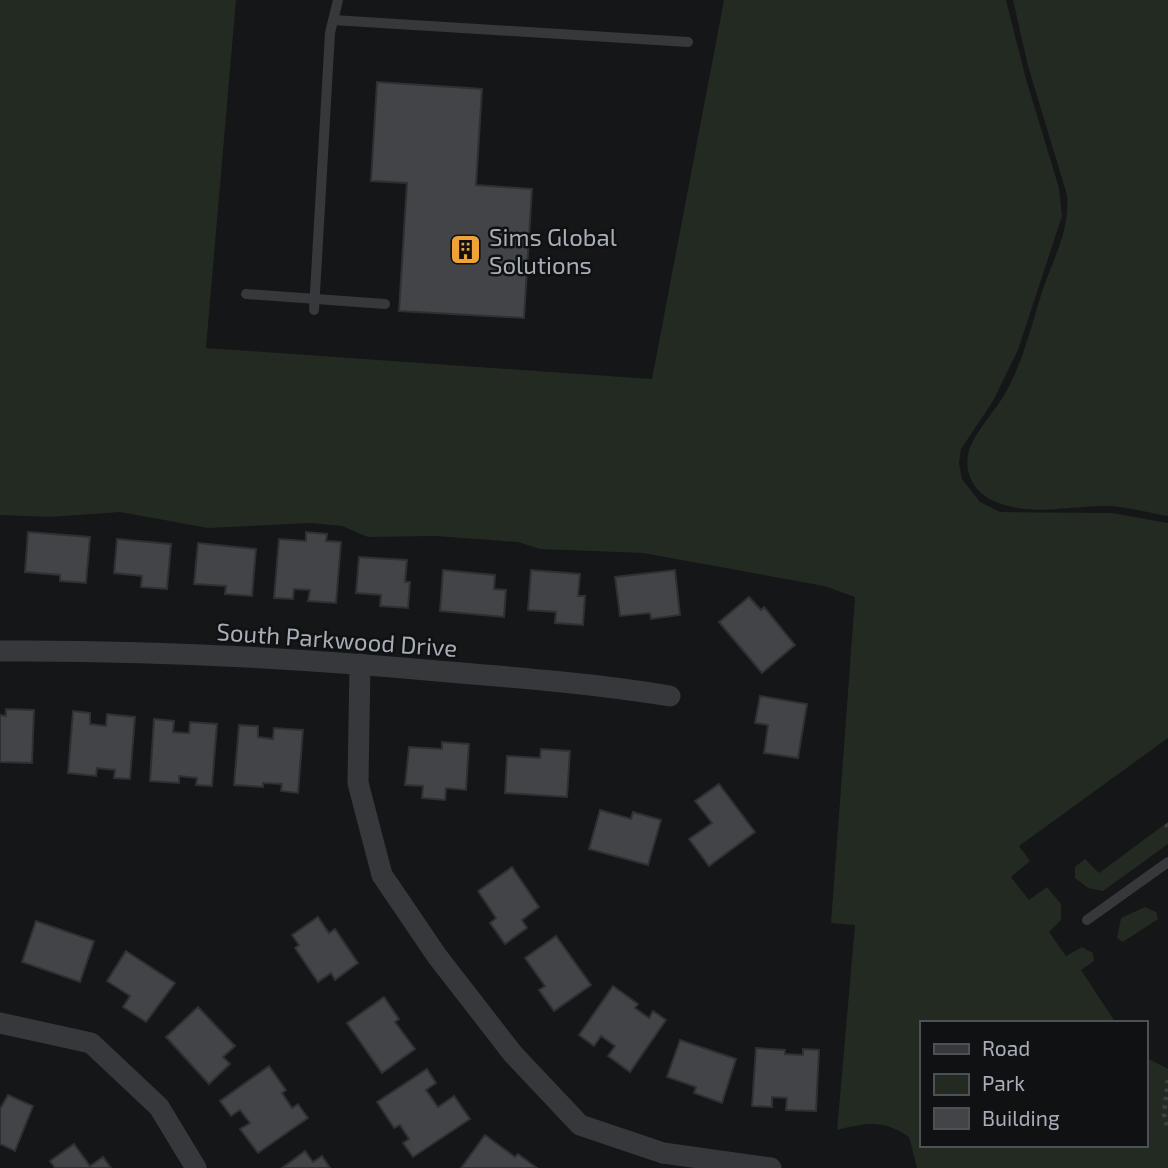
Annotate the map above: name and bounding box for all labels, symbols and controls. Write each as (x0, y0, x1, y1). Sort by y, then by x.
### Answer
place label: Sims Global Solutions (489, 222, 617, 279)
building icon: Sims Global Solutions (449, 233, 483, 267)
street label: South Parkwood Drive (216, 616, 458, 662)
legend (920, 1021, 1147, 1147)
text: Road (982, 1035, 1030, 1060)
text: Park (982, 1070, 1025, 1095)
text: Building (982, 1105, 1060, 1130)

